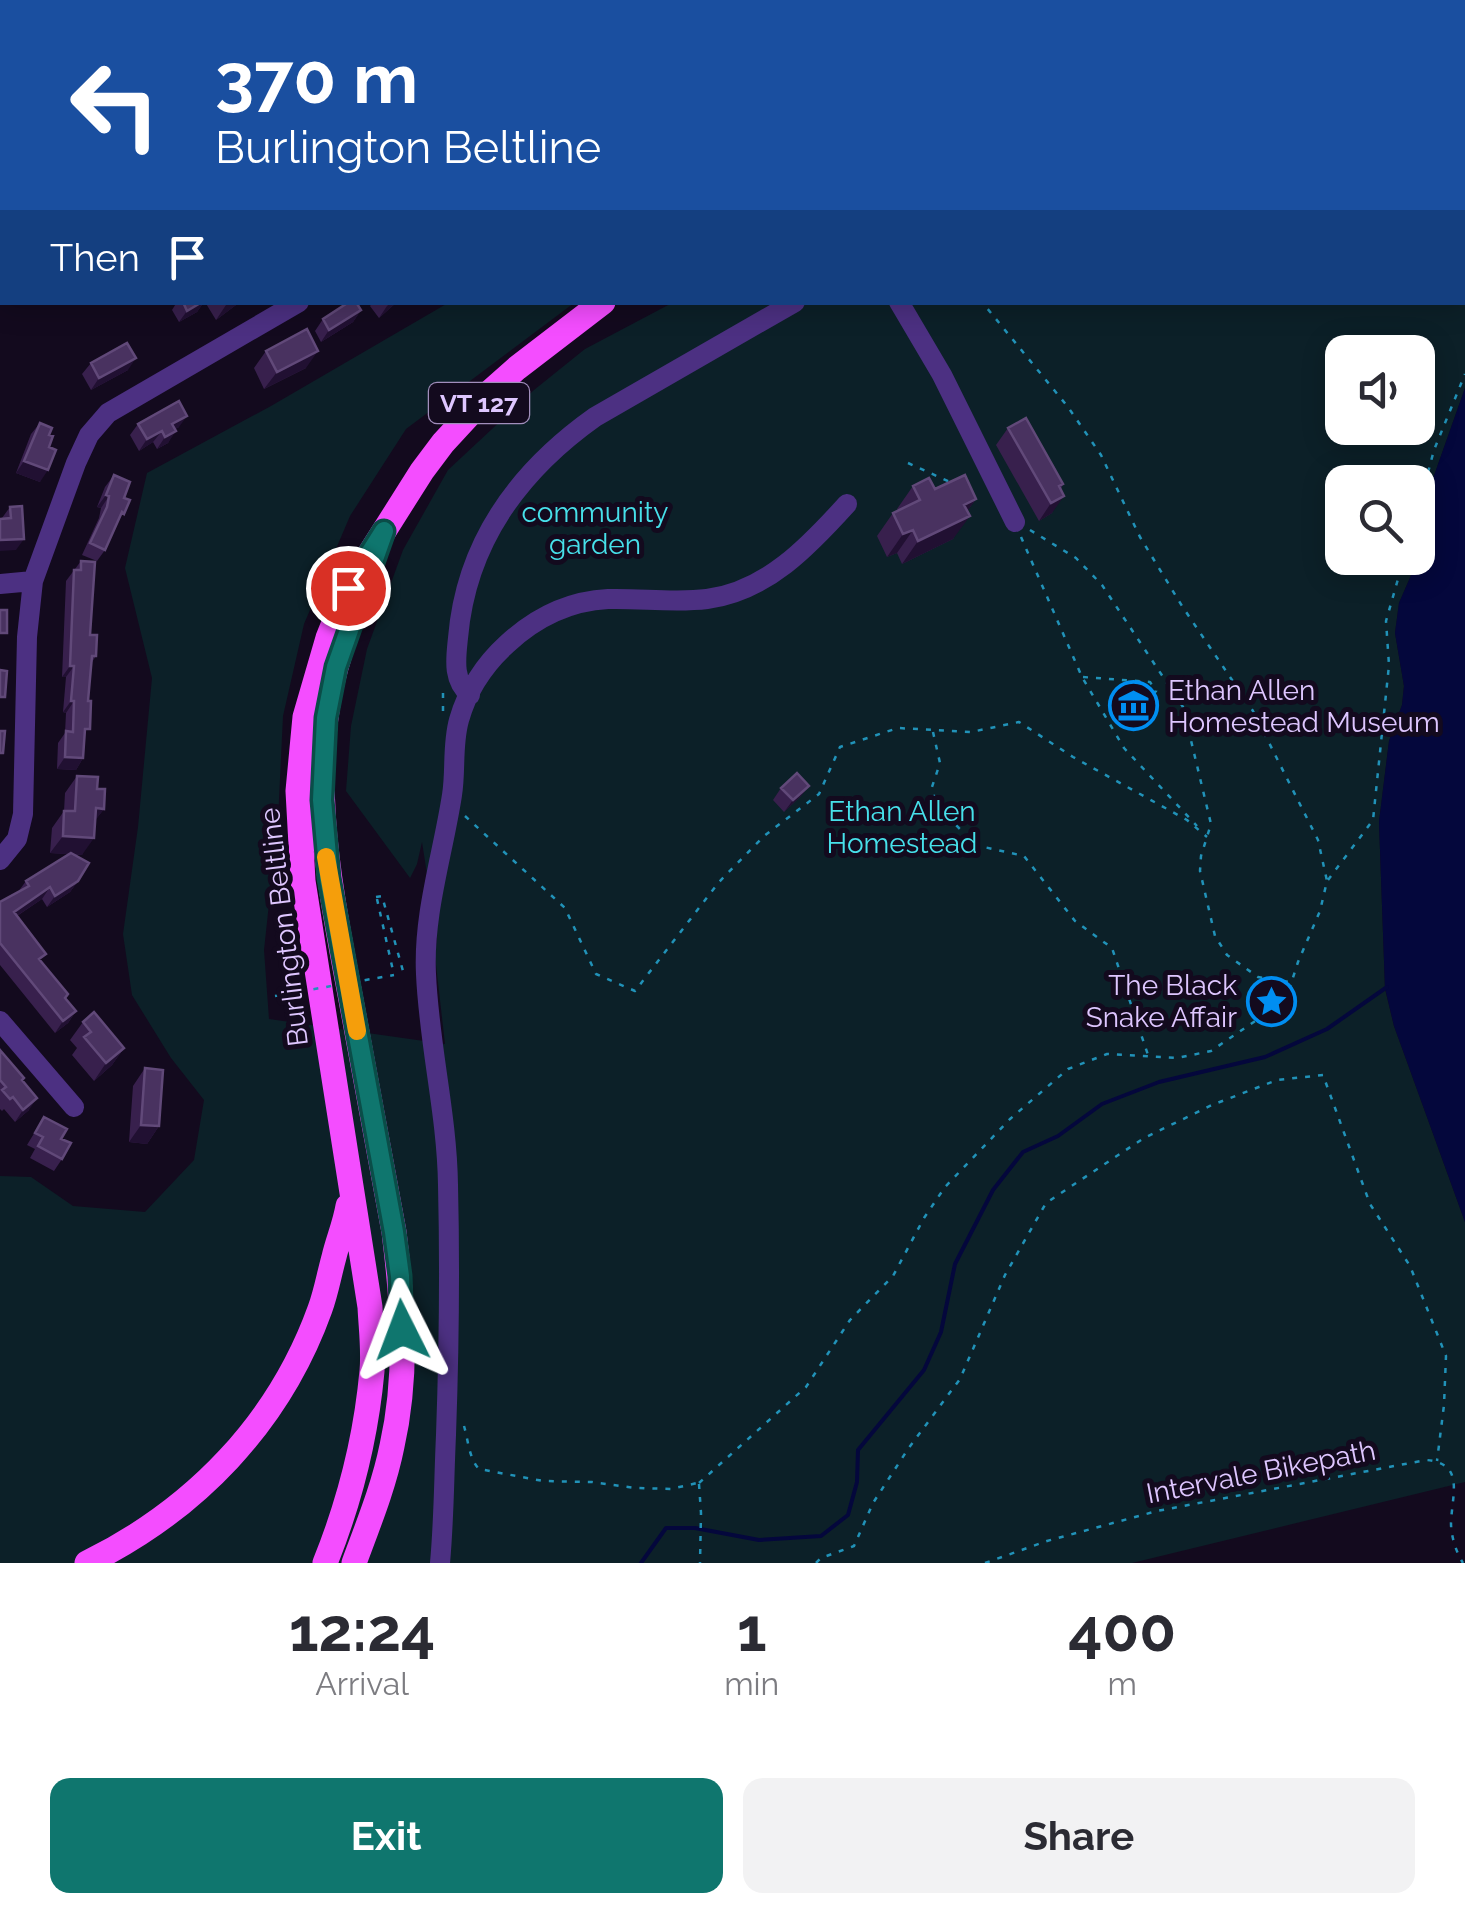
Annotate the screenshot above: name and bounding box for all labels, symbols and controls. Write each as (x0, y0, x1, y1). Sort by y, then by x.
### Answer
text: 370 m (215, 37, 418, 119)
icon: left (50, 40, 180, 170)
text: Burlington Beltline (215, 121, 601, 174)
icon: arrive (160, 230, 215, 285)
text: Then (50, 235, 140, 280)
map controls (1325, 335, 1435, 575)
button: sound (1325, 335, 1435, 445)
road number: VT 127 (429, 383, 529, 423)
button: search (1325, 465, 1435, 575)
park label: community garden (522, 496, 668, 561)
pin (306, 546, 391, 631)
icon: arrive (321, 561, 376, 616)
place label: Ethan Allen Homestead Museum (1168, 674, 1440, 739)
museum icon: Ethan Allen Homestead Museum (1107, 680, 1159, 732)
park label: Ethan Allen Homestead (826, 795, 978, 860)
street label: Burlington Beltline (253, 806, 315, 1048)
place label: The Black Snake Affair (1086, 969, 1237, 1034)
place icon: The Black Snake Affair (1246, 975, 1298, 1027)
position arrow (350, 1278, 454, 1382)
street label: Intervale Bikepath (1144, 1434, 1378, 1510)
text: 12:24 (289, 1595, 435, 1665)
text: 1 (737, 1595, 767, 1665)
text: 400 (1068, 1595, 1176, 1665)
text: Arrival (315, 1665, 409, 1702)
text: min (724, 1665, 779, 1702)
text: m (1107, 1665, 1137, 1702)
button: Exit (50, 1778, 723, 1893)
button: Share (743, 1778, 1415, 1893)

